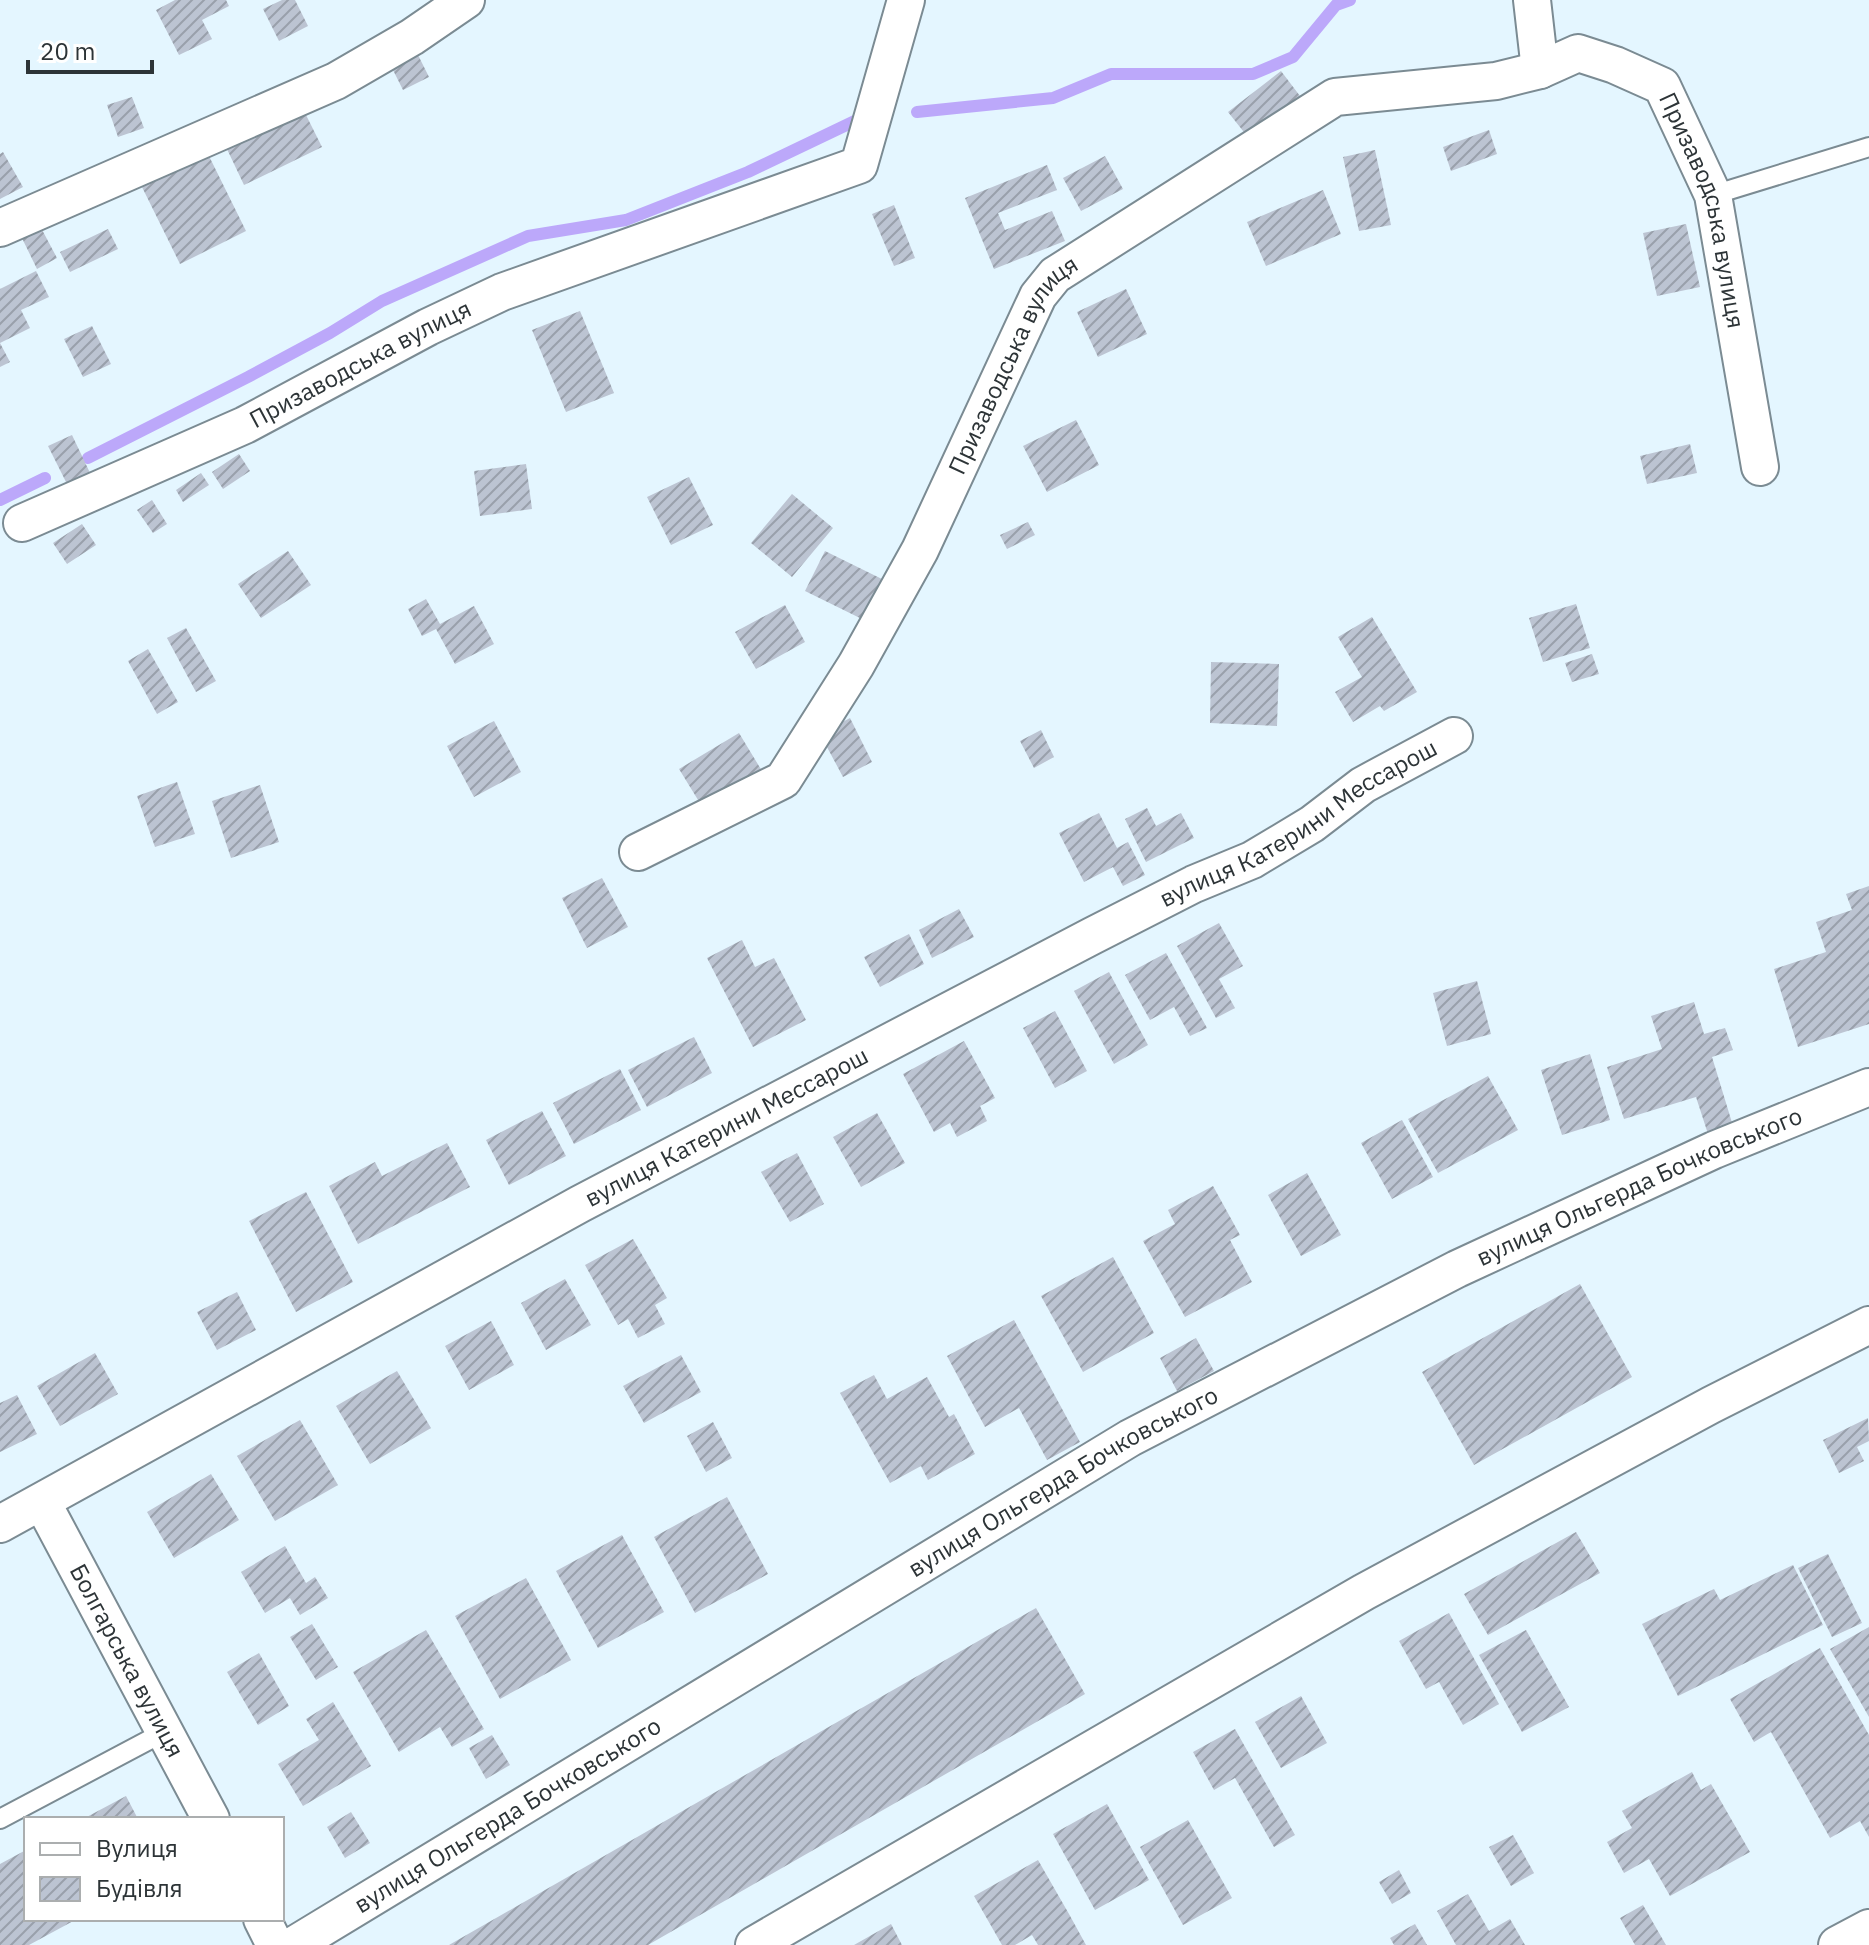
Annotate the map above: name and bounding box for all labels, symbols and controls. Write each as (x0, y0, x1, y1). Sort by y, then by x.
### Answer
scale bar (28, 24, 152, 74)
text: 20 m (40, 35, 95, 67)
street label: Призаводська вулиця (1652, 87, 1753, 331)
street label: Призаводська вулиця (940, 248, 1084, 479)
street label: Призаводська вулиця (243, 292, 476, 435)
street label: вулиця Катерини Мессарош (1154, 731, 1442, 914)
street label: вулиця Катерини Мессарош (579, 1039, 874, 1214)
street label: вулиця Ольгерда Бочковського (1471, 1099, 1807, 1273)
street label: вулиця Ольгерда Бочковського (902, 1378, 1223, 1584)
street label: Болгарська вулиця (63, 1558, 192, 1763)
street label: вулиця Ольгерда Бочковського (348, 1709, 667, 1920)
legend (24, 1817, 284, 1921)
text: Вулиця (96, 1832, 178, 1864)
text: Будівля (96, 1872, 183, 1904)

